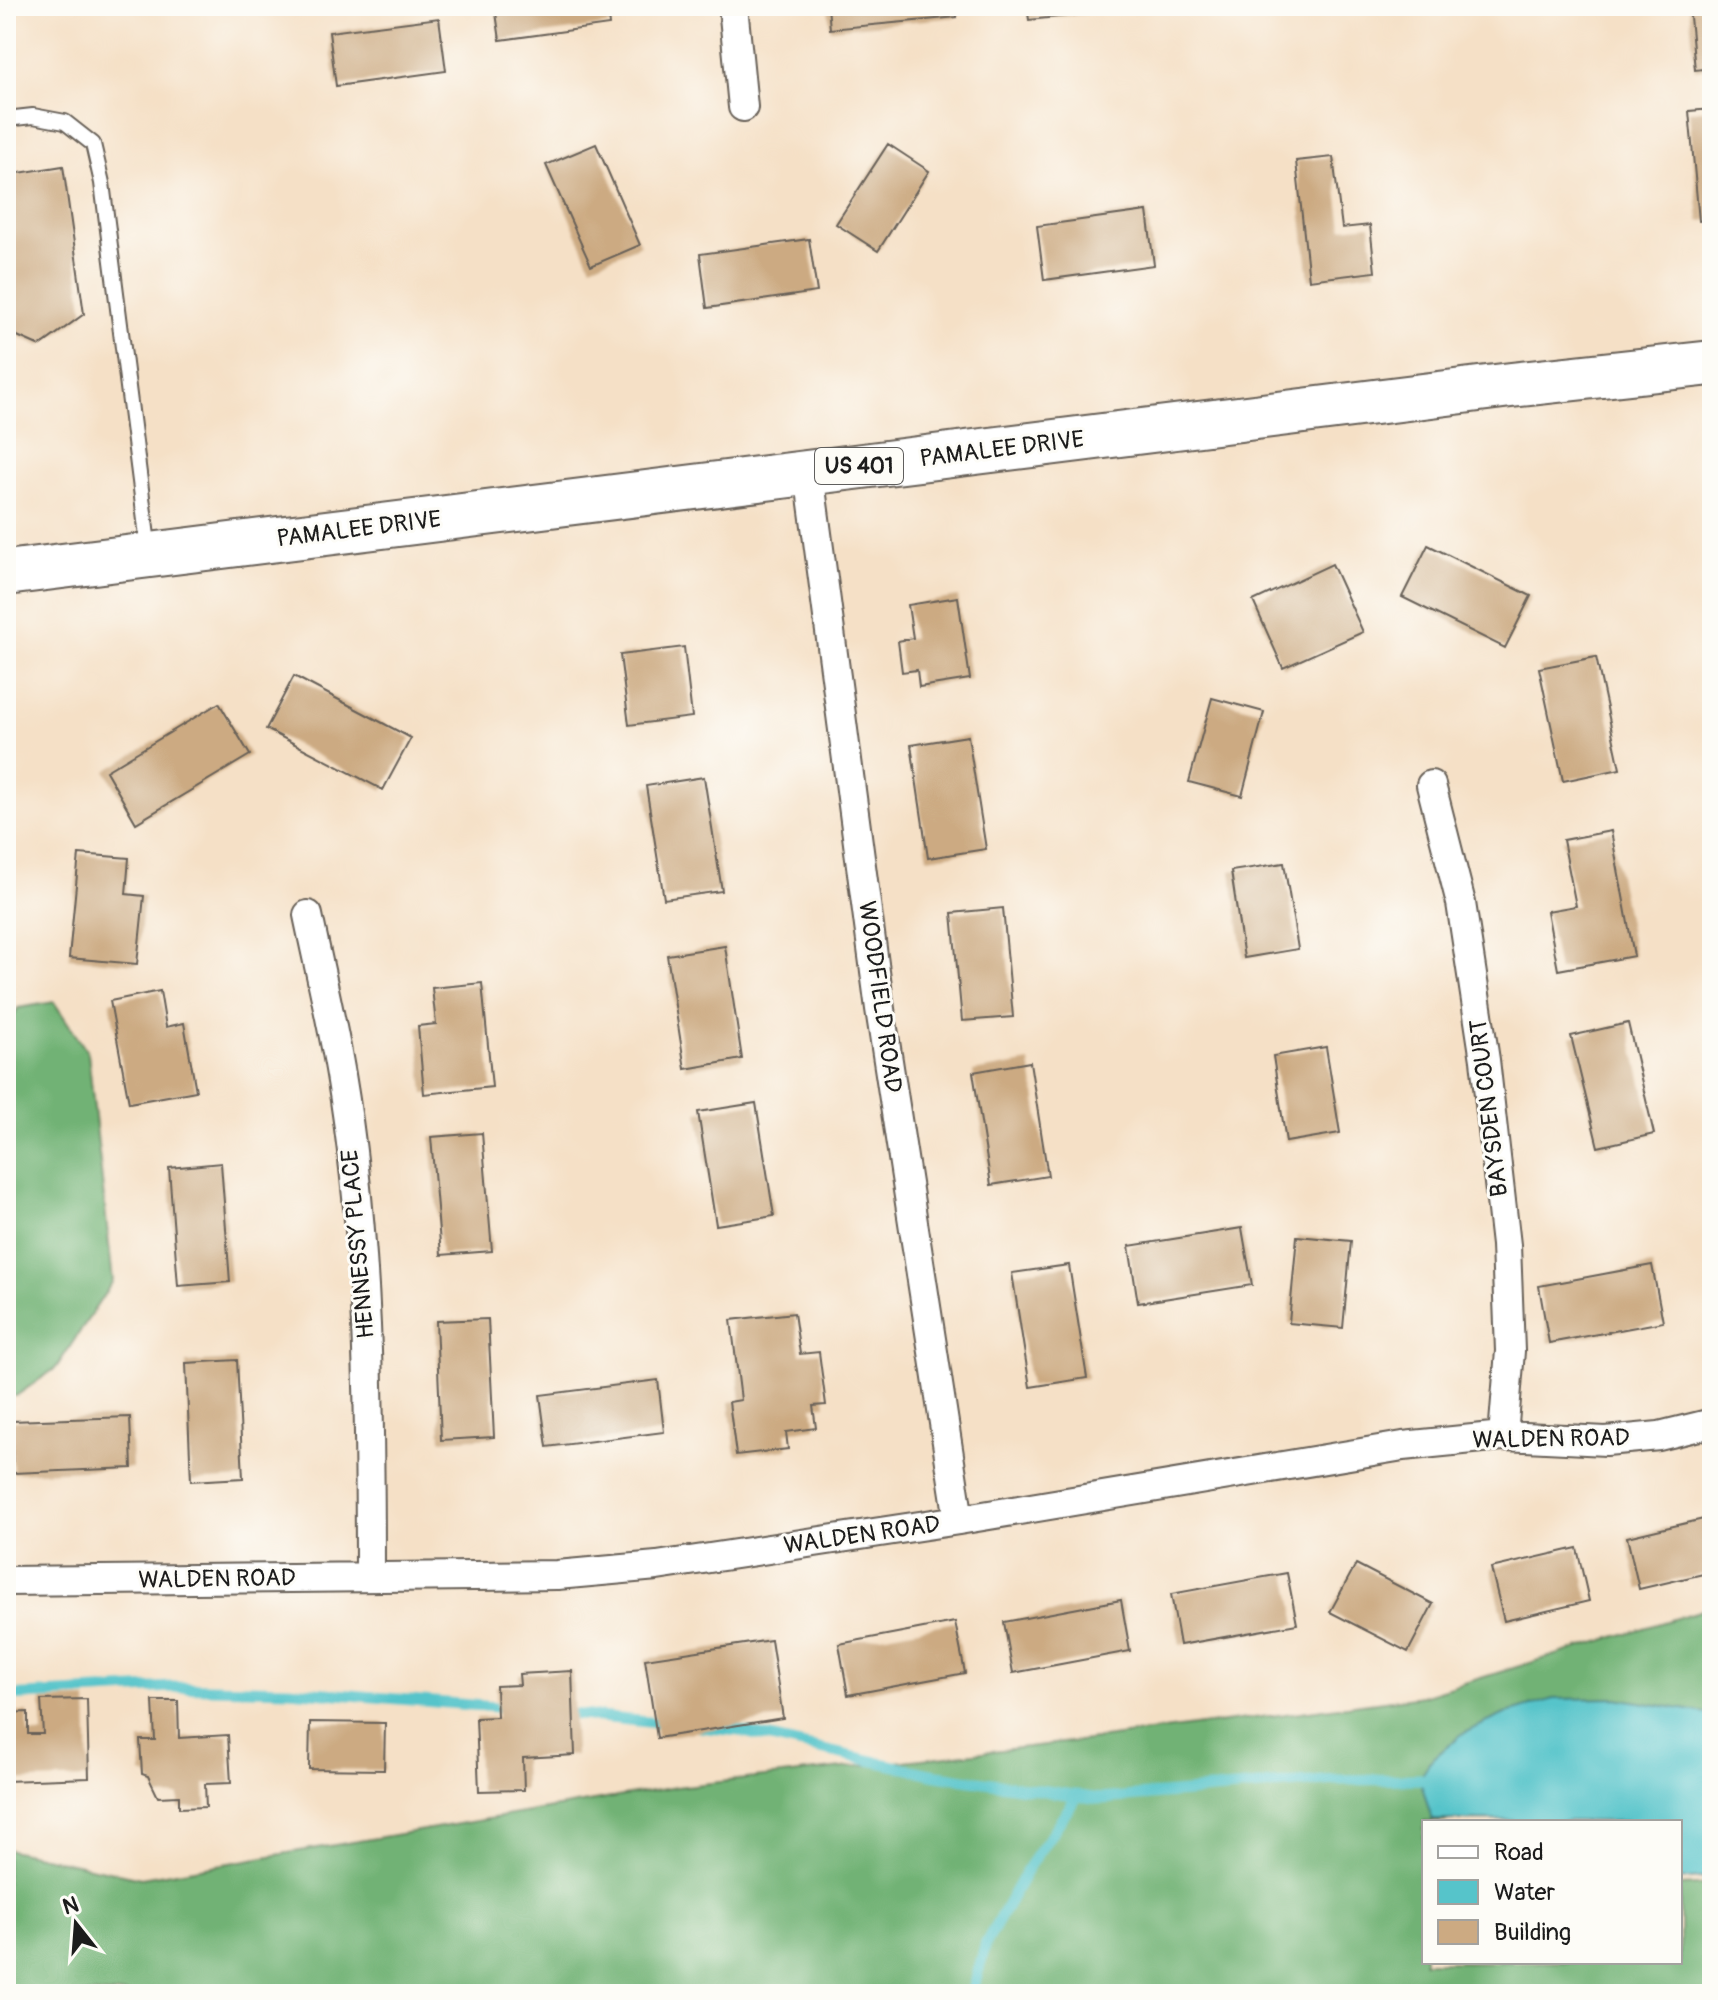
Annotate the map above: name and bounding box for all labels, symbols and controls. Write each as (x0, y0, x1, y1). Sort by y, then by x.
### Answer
street label: PAMALEE DRIVE (918, 425, 1086, 473)
road number: US 401 (815, 448, 903, 484)
street label: PAMALEE DRIVE (275, 505, 443, 553)
street label: WOODFIELD ROAD (852, 899, 908, 1095)
street label: BAYSDEN COURT (1464, 1018, 1514, 1198)
street label: HENNESSY PLACE (335, 1148, 381, 1340)
street label: WALDEN ROAD (1472, 1423, 1630, 1455)
street label: WALDEN ROAD (782, 1510, 942, 1560)
street label: WALDEN ROAD (138, 1563, 296, 1595)
legend (1422, 1820, 1682, 1964)
text: Road (1494, 1838, 1544, 1867)
text: Water (1494, 1878, 1555, 1907)
north arrow (36, 1884, 116, 1964)
text: N (59, 1890, 82, 1921)
text: Building (1494, 1918, 1571, 1947)

